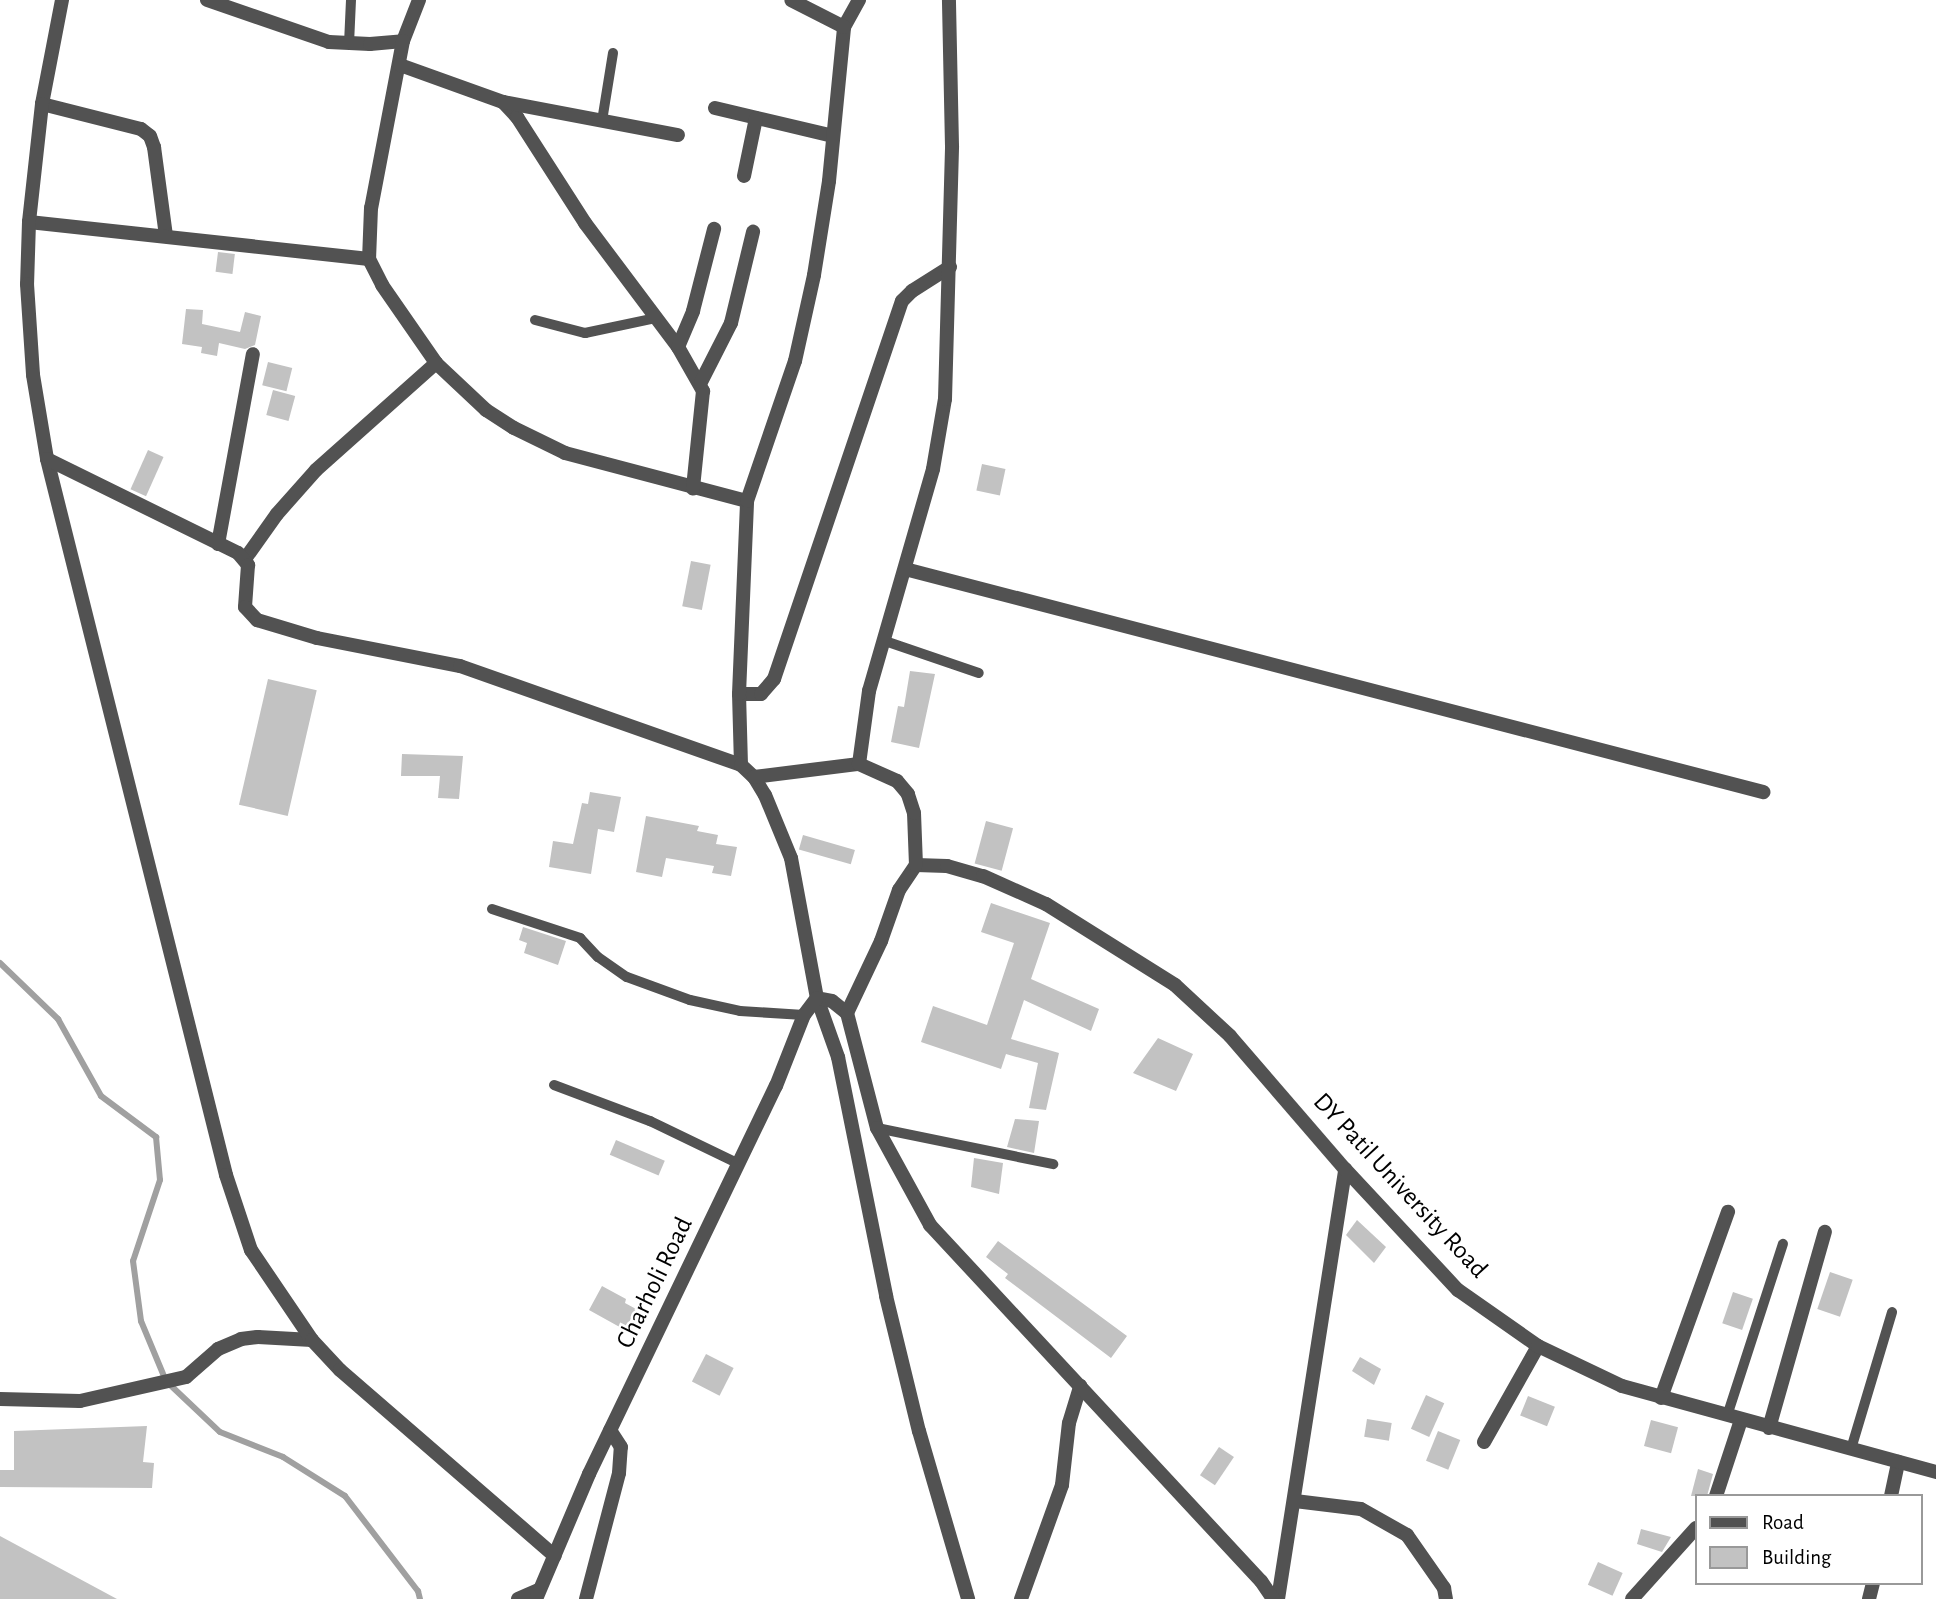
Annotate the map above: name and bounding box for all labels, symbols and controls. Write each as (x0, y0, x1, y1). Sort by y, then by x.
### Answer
street label: DY Patil University Road (1306, 1087, 1494, 1285)
street label: Charholi Road (610, 1212, 700, 1354)
legend (1694, 1494, 1922, 1585)
text: Road (1762, 1512, 1804, 1533)
text: Building (1762, 1547, 1831, 1568)

